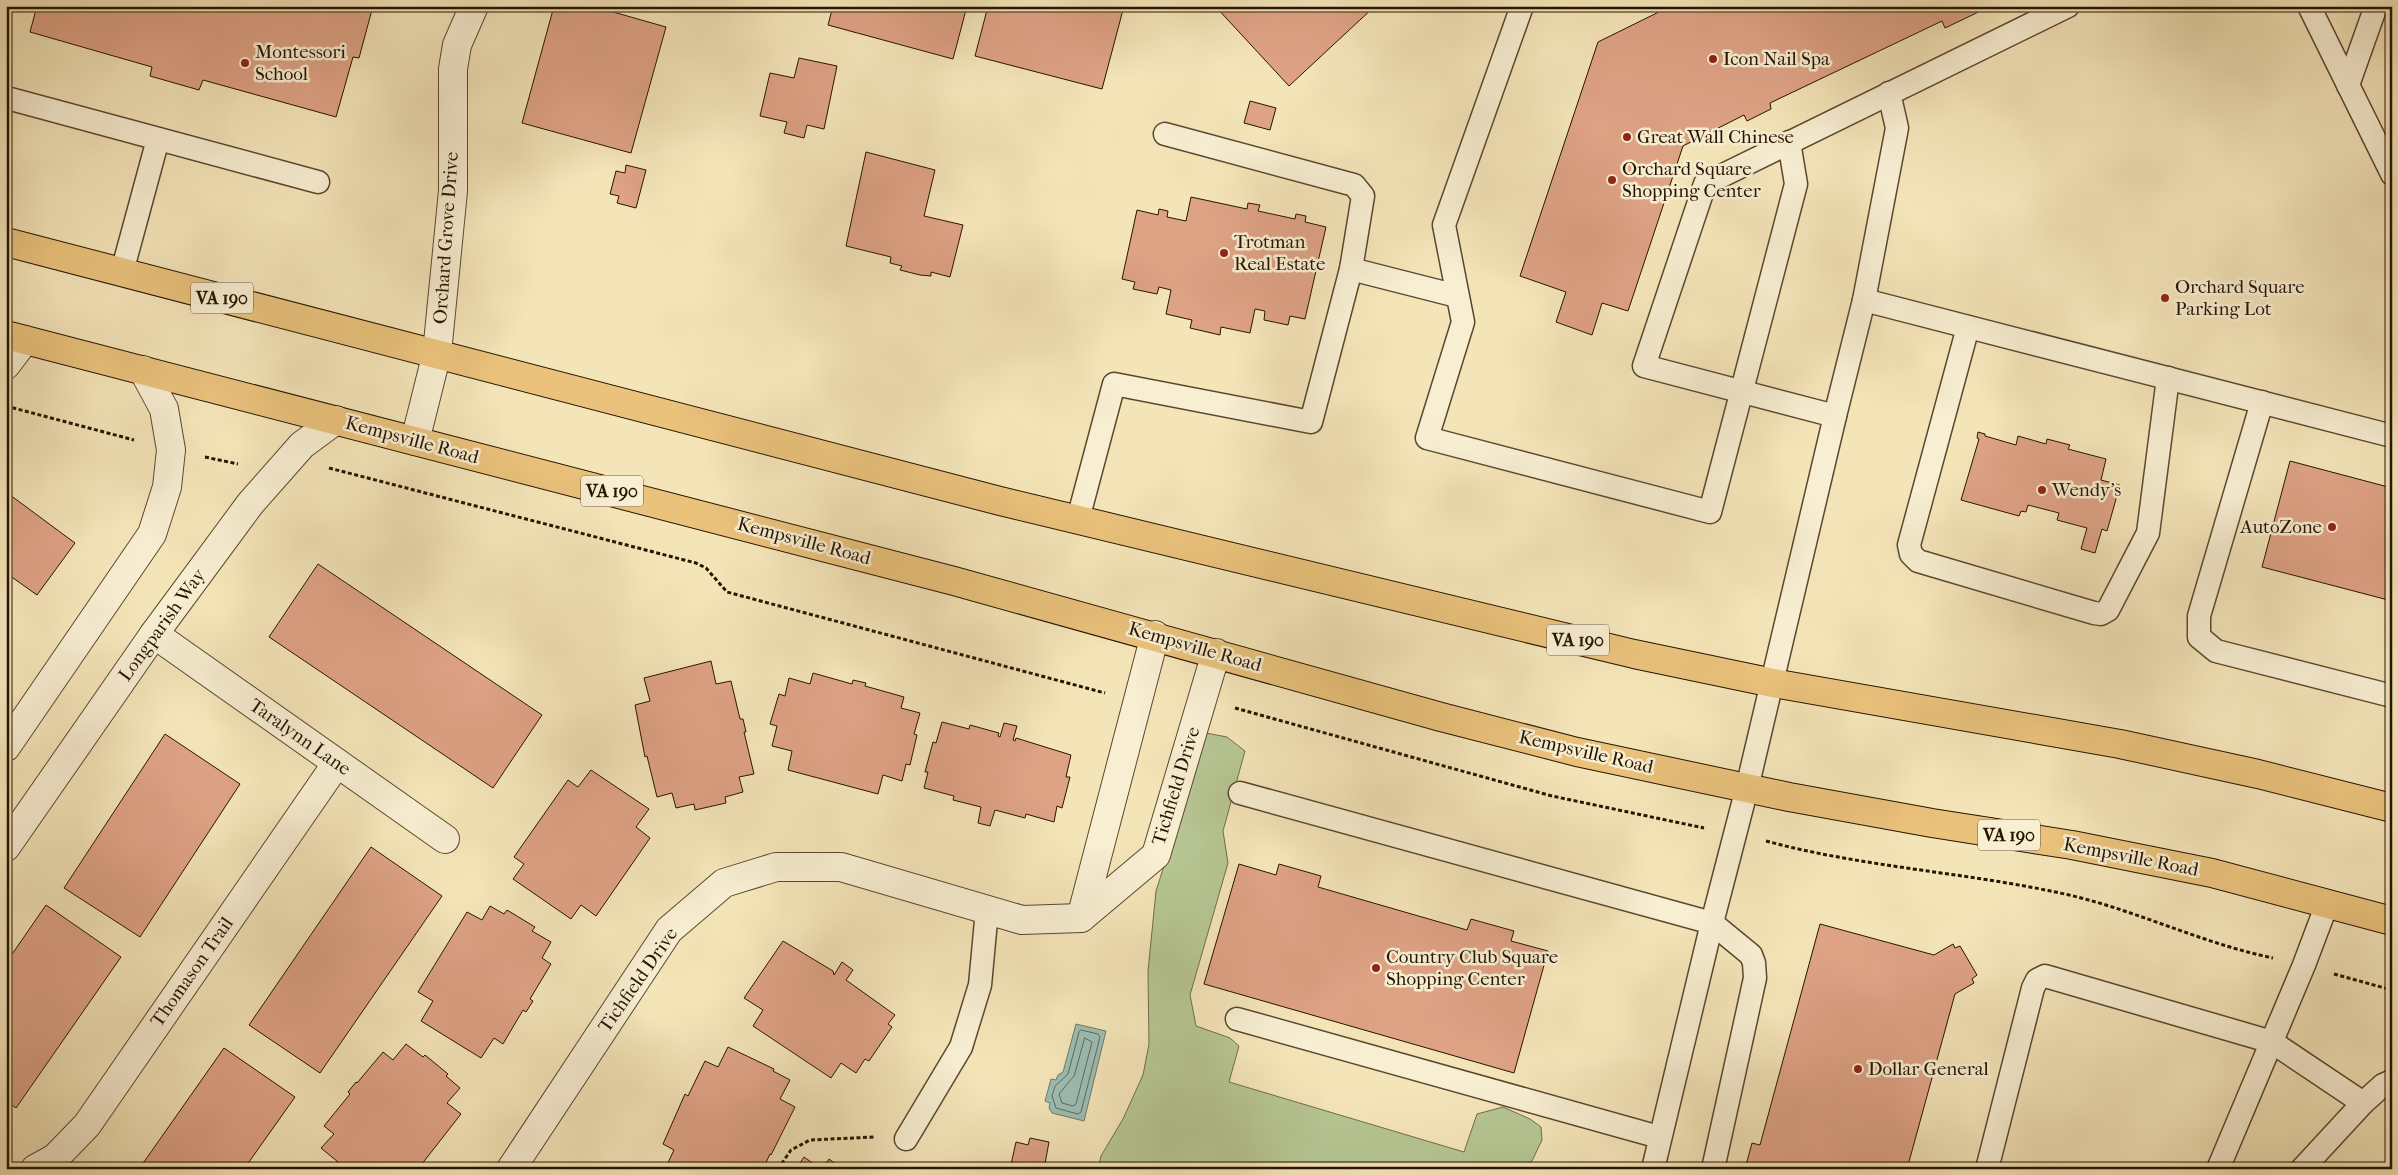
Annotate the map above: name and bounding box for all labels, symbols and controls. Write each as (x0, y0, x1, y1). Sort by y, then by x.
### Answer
place label: Montessori School (255, 41, 346, 85)
place label: Icon Nail Spa (1723, 48, 1830, 70)
marker: Icon Nail Spa (1707, 53, 1719, 65)
marker: Montessori School (239, 57, 251, 69)
place label: Great Wall Chinese (1637, 126, 1794, 148)
marker: Great Wall Chinese (1621, 131, 1633, 143)
street label: Orchard Grove Drive (429, 151, 463, 325)
place label: Orchard Square Shopping Center (1622, 158, 1762, 202)
marker: Orchard Square Shopping Center (1606, 174, 1618, 186)
place label: Trotman Real Estate (1234, 231, 1325, 275)
marker: Trotman Real Estate (1218, 247, 1230, 259)
place label: Orchard Square Parking Lot (2175, 276, 2305, 320)
road number: VA 190 (191, 282, 253, 314)
marker: Orchard Square Parking Lot (2159, 292, 2171, 304)
street label: Kempsville Road (343, 412, 482, 469)
road number: VA 190 (581, 476, 643, 506)
place label: Wendy's (2051, 479, 2121, 501)
marker: Wendy's (2036, 484, 2048, 496)
street label: Kempsville Road (735, 513, 874, 570)
place label: AutoZone (2239, 516, 2322, 538)
marker: AutoZone (2326, 521, 2338, 533)
street label: Longparish Way (114, 564, 211, 685)
street label: Kempsville Road (1126, 618, 1265, 677)
road number: VA 190 (1547, 624, 1609, 656)
street label: Taralynn Lane (245, 694, 355, 780)
street label: Tichfield Drive (1148, 724, 1204, 848)
street label: Kempsville Road (1517, 726, 1656, 778)
road number: VA 190 (1978, 820, 2040, 850)
street label: Kempsville Road (2062, 833, 2201, 881)
street label: Thomason Trail (146, 913, 238, 1031)
street label: Tichfield Drive (594, 923, 682, 1037)
place label: Country Club Square Shopping Center (1386, 946, 1558, 990)
marker: Country Club Square Shopping Center (1370, 962, 1382, 974)
place label: Dollar General (1868, 1058, 1989, 1080)
marker: Dollar General (1852, 1063, 1864, 1075)

